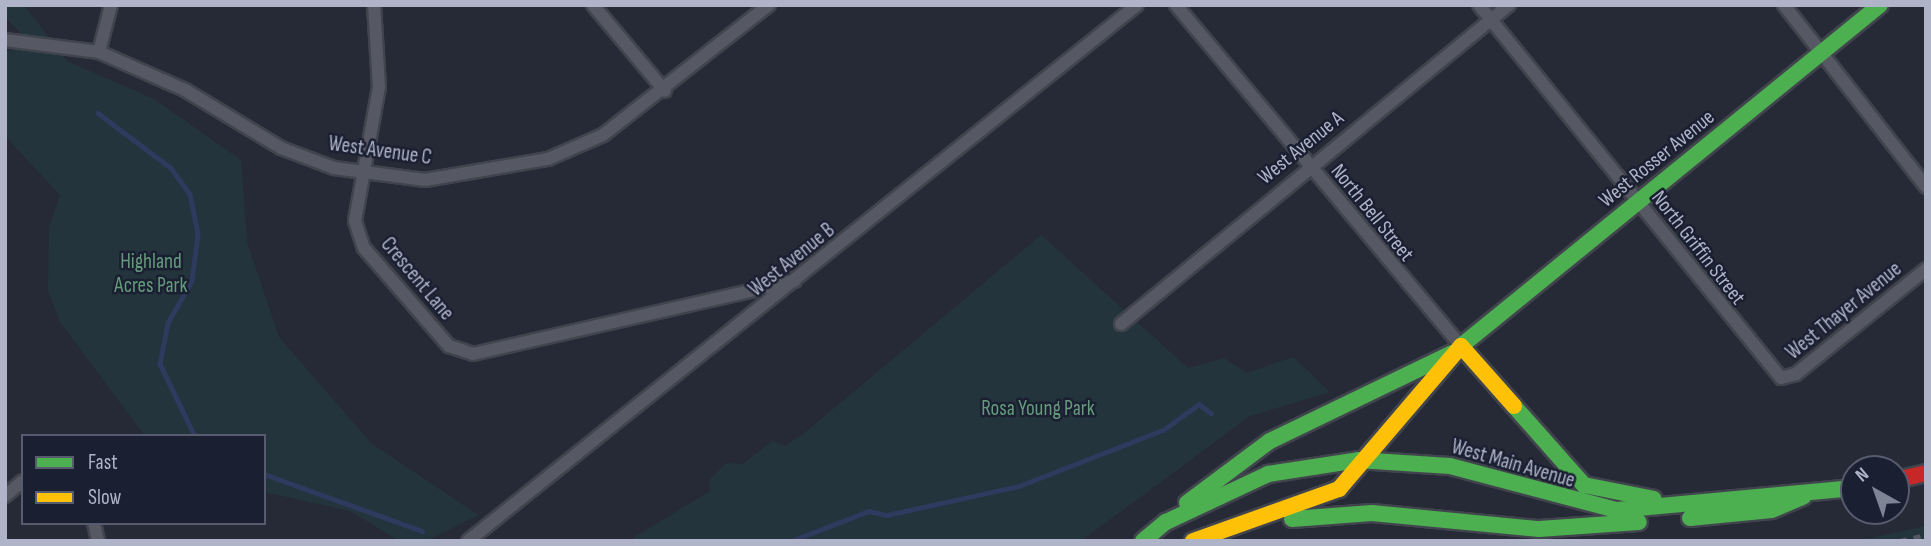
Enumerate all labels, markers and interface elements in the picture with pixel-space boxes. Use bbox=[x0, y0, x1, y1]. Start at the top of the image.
street label: West Rosser Avenue bbox=[1594, 105, 1720, 213]
street label: West Avenue A bbox=[1253, 106, 1349, 190]
street label: West Avenue C bbox=[327, 131, 433, 171]
street label: North Bell Street bbox=[1325, 159, 1419, 267]
street label: North Griffin Street bbox=[1646, 186, 1750, 310]
street label: West Avenue B bbox=[744, 218, 840, 302]
street label: Crescent Lane bbox=[375, 232, 459, 326]
park label: Highland Acres Park bbox=[114, 249, 188, 299]
street label: West Thayer Avenue bbox=[1781, 257, 1907, 365]
park label: Rosa Young Park bbox=[981, 396, 1095, 422]
legend bbox=[21, 434, 266, 525]
street label: West Main Avenue bbox=[1448, 434, 1578, 494]
text: Fast bbox=[88, 450, 118, 475]
north arrow bbox=[1840, 455, 1910, 525]
text: N bbox=[1851, 463, 1874, 487]
text: Slow bbox=[88, 485, 121, 510]

